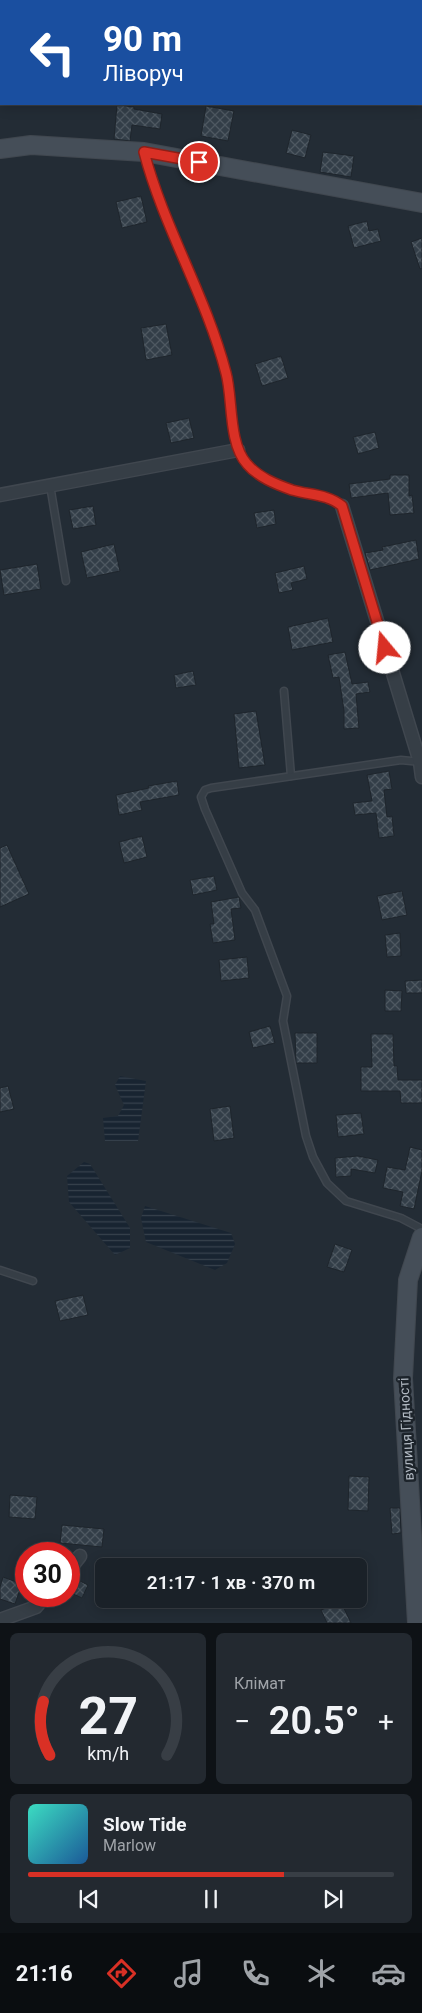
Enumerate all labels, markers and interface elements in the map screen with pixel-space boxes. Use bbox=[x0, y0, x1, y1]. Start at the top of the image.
text: 90 m bbox=[103, 19, 182, 60]
icon: left bbox=[20, 20, 85, 85]
text: Ліворуч bbox=[103, 61, 184, 86]
pin bbox=[178, 141, 220, 183]
icon: arrive bbox=[185, 148, 213, 176]
position arrow bbox=[358, 621, 410, 673]
street label: вулиця Гідності bbox=[395, 1377, 417, 1481]
speed limit sign: 30 bbox=[15, 1542, 80, 1607]
text: 21:17 · 1 хв · 370 m bbox=[147, 1571, 315, 1594]
text: Клімат bbox=[234, 1674, 286, 1693]
text: 27 bbox=[78, 1686, 138, 1747]
text: 20.5° bbox=[269, 1699, 359, 1743]
text: − bbox=[234, 1705, 250, 1738]
text: + bbox=[378, 1705, 394, 1738]
text: km/h bbox=[87, 1743, 129, 1764]
text: Slow Tide bbox=[103, 1813, 186, 1836]
text: Marlow bbox=[103, 1836, 156, 1855]
icon: previous bbox=[75, 1885, 103, 1913]
icon: pause bbox=[197, 1885, 225, 1913]
icon: next bbox=[319, 1885, 347, 1913]
icon: directions bbox=[104, 1956, 139, 1991]
icon: music bbox=[171, 1956, 206, 1991]
icon: phone bbox=[238, 1956, 273, 1991]
icon: climate bbox=[304, 1956, 339, 1991]
icon: car bbox=[371, 1956, 406, 1991]
text: 21:16 bbox=[16, 1961, 73, 1986]

